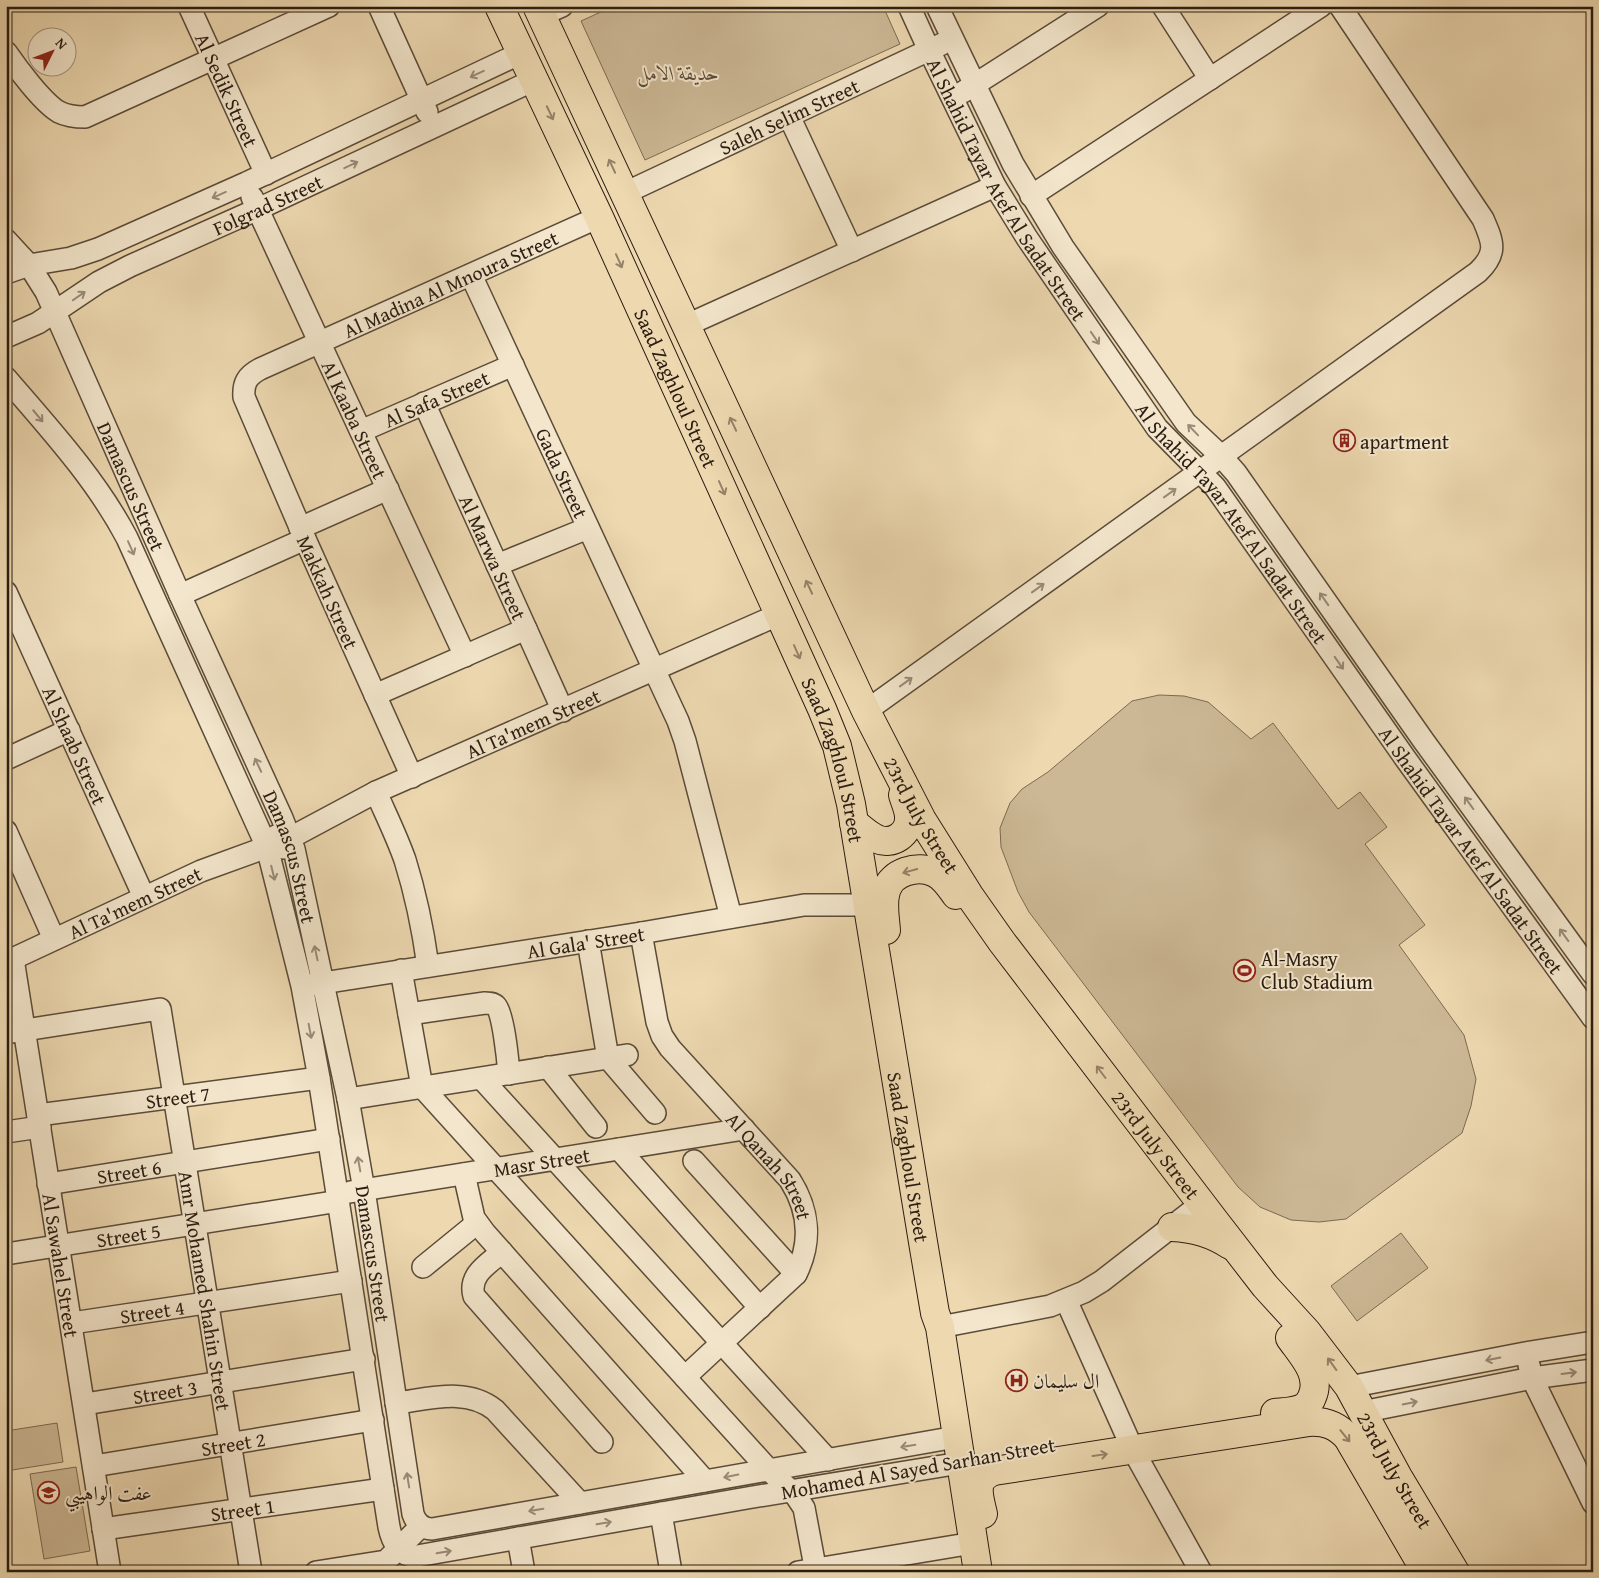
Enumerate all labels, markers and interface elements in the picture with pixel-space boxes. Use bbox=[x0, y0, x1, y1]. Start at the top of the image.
north arrow bbox=[28, 28, 78, 78]
street label: Al Sedik Street bbox=[189, 28, 266, 152]
text: N bbox=[51, 33, 73, 54]
street label: Al Shahid Tayar Atef Al Sadat Street bbox=[920, 53, 1094, 326]
park label: حديقة الامل bbox=[637, 58, 719, 88]
one-way arrow bbox=[470, 70, 485, 79]
street label: Saleh Selim Street bbox=[714, 71, 864, 161]
one-way arrow bbox=[545, 106, 555, 121]
one-way arrow bbox=[607, 159, 617, 174]
one-way arrow bbox=[343, 160, 358, 169]
street label: Folgrad Street bbox=[208, 166, 327, 242]
one-way arrow bbox=[212, 190, 227, 200]
street label: Al Madina Al Mnoura Street bbox=[338, 223, 563, 344]
one-way arrow bbox=[615, 253, 624, 268]
one-way arrow bbox=[71, 291, 85, 301]
street label: Saad Zaghloul Street bbox=[628, 303, 725, 472]
one-way arrow bbox=[1090, 331, 1100, 345]
street label: Al Kaaba Street bbox=[315, 355, 395, 483]
street label: Al Safa Street bbox=[379, 363, 493, 434]
street label: Al Shahid Tayar Atef Al Sadat Street bbox=[1129, 396, 1335, 649]
one-way arrow bbox=[32, 409, 43, 422]
street label: Damascus Street bbox=[91, 417, 173, 555]
one-way arrow bbox=[727, 417, 737, 432]
street label: Gada Street bbox=[529, 423, 596, 523]
one-way arrow bbox=[1187, 424, 1199, 436]
place label: apartment bbox=[1360, 427, 1449, 456]
building icon: apartment bbox=[1332, 429, 1356, 453]
one-way arrow bbox=[718, 480, 728, 495]
one-way arrow bbox=[1162, 488, 1176, 498]
street label: Al Marwa Street bbox=[453, 490, 534, 624]
street label: Makkah Street bbox=[290, 530, 366, 654]
one-way arrow bbox=[127, 540, 137, 555]
one-way arrow bbox=[803, 580, 813, 595]
one-way arrow bbox=[1030, 582, 1044, 593]
one-way arrow bbox=[1319, 593, 1329, 607]
one-way arrow bbox=[792, 644, 802, 659]
one-way arrow bbox=[1334, 656, 1344, 670]
street label: Saad Zaghloul Street bbox=[795, 672, 872, 845]
one-way arrow bbox=[898, 677, 912, 687]
street label: Al Shaab Street bbox=[36, 681, 115, 809]
street label: Al Ta'mem Street bbox=[461, 681, 605, 765]
street label: Al Shahid Tayar Atef Al Sadat Street bbox=[1372, 720, 1571, 980]
street label: 23rd July Street bbox=[877, 751, 966, 879]
one-way arrow bbox=[253, 758, 262, 773]
street label: Damascus Street bbox=[257, 785, 324, 926]
one-way arrow bbox=[1464, 797, 1474, 811]
street label: Al Ta'mem Street bbox=[63, 858, 206, 946]
one-way arrow bbox=[269, 864, 278, 880]
one-way arrow bbox=[902, 867, 918, 877]
street label: Al Gala' Street bbox=[525, 918, 646, 965]
one-way arrow bbox=[1559, 928, 1569, 942]
place label: Al-Masry Club Stadium bbox=[1261, 944, 1373, 996]
one-way arrow bbox=[311, 945, 321, 961]
sports icon: Al-Masry Club Stadium bbox=[1233, 958, 1257, 982]
one-way arrow bbox=[306, 1022, 316, 1038]
one-way arrow bbox=[1096, 1066, 1107, 1079]
street label: Saad Zaghloul Street bbox=[881, 1070, 937, 1244]
street label: Street 7 bbox=[144, 1078, 212, 1115]
street label: 23rd July Street bbox=[1105, 1084, 1207, 1205]
street label: Al Qanah Street bbox=[720, 1105, 820, 1222]
street label: Masr Street bbox=[491, 1139, 592, 1183]
street label: Street 6 bbox=[95, 1152, 163, 1190]
one-way arrow bbox=[353, 1156, 363, 1172]
street label: Amr Mohamed Shahin Street bbox=[172, 1168, 239, 1413]
street label: Damascus Street bbox=[349, 1183, 398, 1324]
street label: Al Sawahel Street bbox=[36, 1191, 87, 1339]
street label: Street 5 bbox=[94, 1215, 163, 1254]
street label: Street 4 bbox=[118, 1292, 186, 1330]
one-way arrow bbox=[1485, 1355, 1501, 1365]
one-way arrow bbox=[1327, 1357, 1337, 1371]
place label: ال سليمان bbox=[1033, 1366, 1099, 1395]
hospital icon: ال سليمان bbox=[1005, 1368, 1029, 1392]
one-way arrow bbox=[1561, 1368, 1577, 1378]
street label: Street 3 bbox=[131, 1372, 199, 1411]
one-way arrow bbox=[1401, 1397, 1417, 1407]
street label: 23rd July Street bbox=[1351, 1406, 1440, 1534]
street label: Street 2 bbox=[199, 1423, 267, 1463]
one-way arrow bbox=[1340, 1429, 1350, 1443]
street label: Mohamed Al Sayed Sarhan Street bbox=[779, 1430, 1057, 1506]
one-way arrow bbox=[901, 1441, 917, 1451]
one-way arrow bbox=[1091, 1450, 1107, 1460]
one-way arrow bbox=[402, 1472, 412, 1488]
one-way arrow bbox=[723, 1472, 739, 1482]
place label: عفت الواهيبي bbox=[65, 1478, 152, 1512]
school or university icon: عفت الواهيبي bbox=[37, 1480, 61, 1504]
street label: Street 1 bbox=[209, 1490, 277, 1528]
one-way arrow bbox=[529, 1506, 545, 1516]
one-way arrow bbox=[596, 1518, 612, 1527]
one-way arrow bbox=[436, 1546, 452, 1556]

